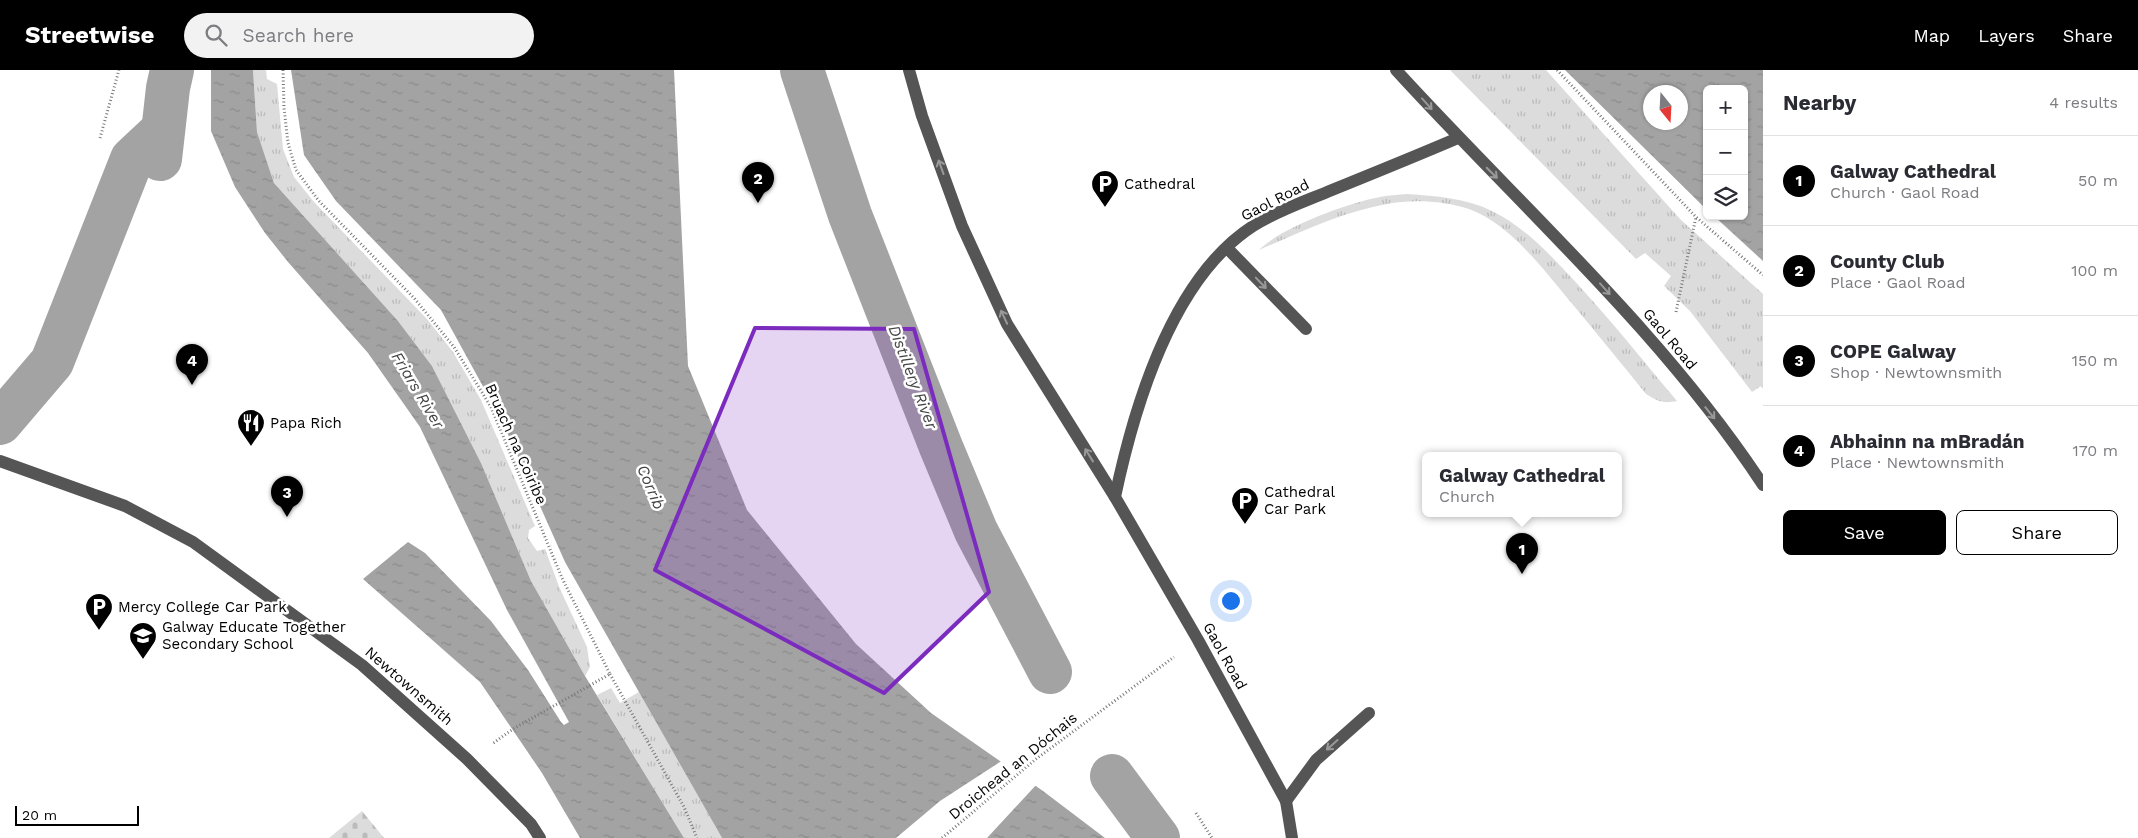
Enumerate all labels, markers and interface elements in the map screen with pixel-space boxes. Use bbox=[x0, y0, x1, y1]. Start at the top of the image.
search box bbox=[184, 13, 534, 58]
text: Streetwise bbox=[25, 21, 154, 49]
icon: search bbox=[202, 21, 230, 49]
text: Search here bbox=[242, 24, 354, 47]
text: Map bbox=[1913, 25, 1950, 46]
text: Layers bbox=[1978, 25, 2035, 46]
text: Share bbox=[2063, 25, 2113, 46]
north arrow bbox=[1643, 85, 1688, 130]
map controls bbox=[1703, 85, 1748, 220]
button: + bbox=[1703, 85, 1748, 130]
text: Nearby bbox=[1783, 90, 1856, 115]
text: 4 results bbox=[2049, 93, 2118, 112]
one-way arrow bbox=[1421, 98, 1433, 111]
button: − bbox=[1703, 130, 1748, 175]
one-way arrow bbox=[936, 160, 945, 175]
text: Galway Cathedral bbox=[1830, 160, 1996, 183]
pin: 2 bbox=[742, 162, 774, 203]
one-way arrow bbox=[1486, 166, 1498, 179]
parking icon: Cathedral bbox=[1090, 169, 1120, 208]
text: 1 bbox=[1796, 171, 1802, 190]
text: 50 m bbox=[2078, 171, 2118, 190]
place label: Cathedral bbox=[1124, 175, 1196, 193]
street label: Gaol Road bbox=[1238, 175, 1312, 225]
button: layers bbox=[1703, 175, 1748, 220]
text: Church · Gaol Road bbox=[1830, 183, 1980, 202]
text: County Club bbox=[1830, 250, 1945, 273]
text: 2 bbox=[1794, 261, 1804, 280]
text: 100 m bbox=[2071, 261, 2118, 280]
text: Place · Gaol Road bbox=[1830, 273, 1966, 292]
one-way arrow bbox=[1255, 277, 1267, 289]
one-way arrow bbox=[1599, 283, 1611, 296]
street label: Gaol Road bbox=[1639, 305, 1701, 373]
one-way arrow bbox=[999, 310, 1009, 325]
water label: Distillery River bbox=[884, 322, 942, 432]
text: COPE Galway bbox=[1830, 340, 1956, 363]
pin: 4 bbox=[176, 344, 208, 385]
water label: Friars River bbox=[388, 348, 449, 432]
text: 3 bbox=[1794, 351, 1804, 370]
text: 150 m bbox=[2072, 351, 2118, 370]
text: Shop · Newtownsmith bbox=[1830, 363, 2002, 382]
street label: Bruach na Coiribe bbox=[481, 381, 551, 507]
one-way arrow bbox=[1705, 407, 1716, 420]
restaurant icon: Papa Rich bbox=[236, 408, 266, 447]
place label: Papa Rich bbox=[270, 414, 342, 432]
text: Abhainn na mBradán bbox=[1830, 430, 2025, 453]
text: 4 bbox=[1794, 441, 1804, 460]
text: 170 m bbox=[2072, 441, 2118, 460]
one-way arrow bbox=[1084, 449, 1094, 463]
popup bbox=[1422, 452, 1622, 517]
text: Place · Newtownsmith bbox=[1830, 453, 2004, 472]
water label: Corrib bbox=[633, 462, 669, 512]
text: Galway Cathedral bbox=[1439, 464, 1605, 487]
pin: 3 bbox=[271, 476, 303, 517]
place label: Cathedral Car Park bbox=[1264, 483, 1336, 518]
parking icon: Cathedral Car Park bbox=[1230, 486, 1260, 525]
text: Church bbox=[1439, 487, 1495, 506]
button: Save bbox=[1783, 510, 1946, 555]
button: Share bbox=[1956, 510, 2118, 555]
pin: 1 bbox=[1506, 533, 1538, 574]
your location bbox=[1218, 588, 1244, 614]
parking icon: Mercy College Car Park bbox=[84, 592, 114, 631]
place label: Mercy College Car Park bbox=[118, 598, 287, 616]
place label: Galway Educate Together Secondary School bbox=[162, 618, 346, 653]
street label: Gaol Road bbox=[1199, 619, 1251, 693]
school or university icon: Galway Educate Together Secondary School bbox=[128, 621, 158, 660]
street label: Newtownsmith bbox=[361, 643, 457, 729]
street label: Droichead an Dóchais bbox=[945, 709, 1081, 823]
one-way arrow bbox=[1326, 739, 1339, 751]
scale bar bbox=[15, 803, 139, 826]
text: 20 m bbox=[22, 807, 57, 823]

